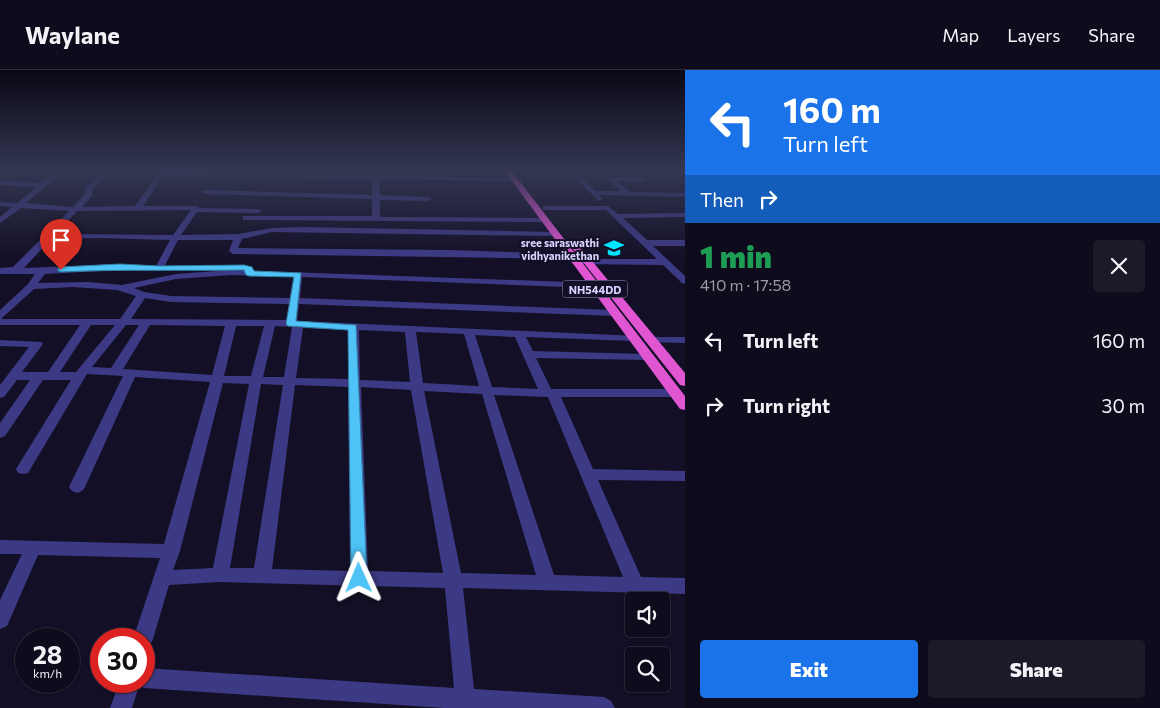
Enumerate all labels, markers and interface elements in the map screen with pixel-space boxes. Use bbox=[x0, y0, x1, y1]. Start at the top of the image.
text: Waylane bbox=[25, 20, 120, 49]
text: Map bbox=[942, 24, 979, 46]
text: Layers bbox=[1007, 24, 1060, 46]
text: Share bbox=[1088, 24, 1135, 46]
text: 160 m bbox=[783, 87, 881, 130]
icon: left bbox=[700, 90, 765, 155]
text: Turn left bbox=[783, 130, 868, 157]
icon: right bbox=[754, 185, 782, 213]
text: Then bbox=[700, 188, 744, 211]
pin bbox=[40, 219, 82, 270]
icon: arrive bbox=[47, 226, 75, 254]
place label: sree saraswathi vidhyanikethan bbox=[521, 236, 599, 262]
school or university icon: sree saraswathi vidhyanikethan bbox=[603, 237, 625, 259]
text: 1 min bbox=[700, 237, 772, 274]
button: close bbox=[1093, 240, 1145, 292]
text: 410 m · 17:58 bbox=[700, 275, 791, 294]
road number: NH544DD bbox=[562, 280, 628, 298]
icon: left bbox=[700, 327, 728, 355]
text: Turn left bbox=[743, 329, 818, 352]
text: 160 m bbox=[1093, 329, 1145, 352]
icon: right bbox=[700, 392, 728, 420]
text: Turn right bbox=[743, 394, 830, 417]
text: 30 m bbox=[1102, 394, 1145, 417]
position arrow bbox=[332, 551, 384, 603]
map controls bbox=[625, 592, 670, 692]
button: sound bbox=[625, 592, 670, 637]
speed limit sign: 30 bbox=[90, 628, 155, 693]
text: 28 bbox=[33, 639, 62, 669]
button: Exit bbox=[700, 640, 918, 698]
button: Share bbox=[928, 640, 1145, 698]
button: search bbox=[625, 647, 670, 692]
text: km/h bbox=[33, 666, 62, 680]

